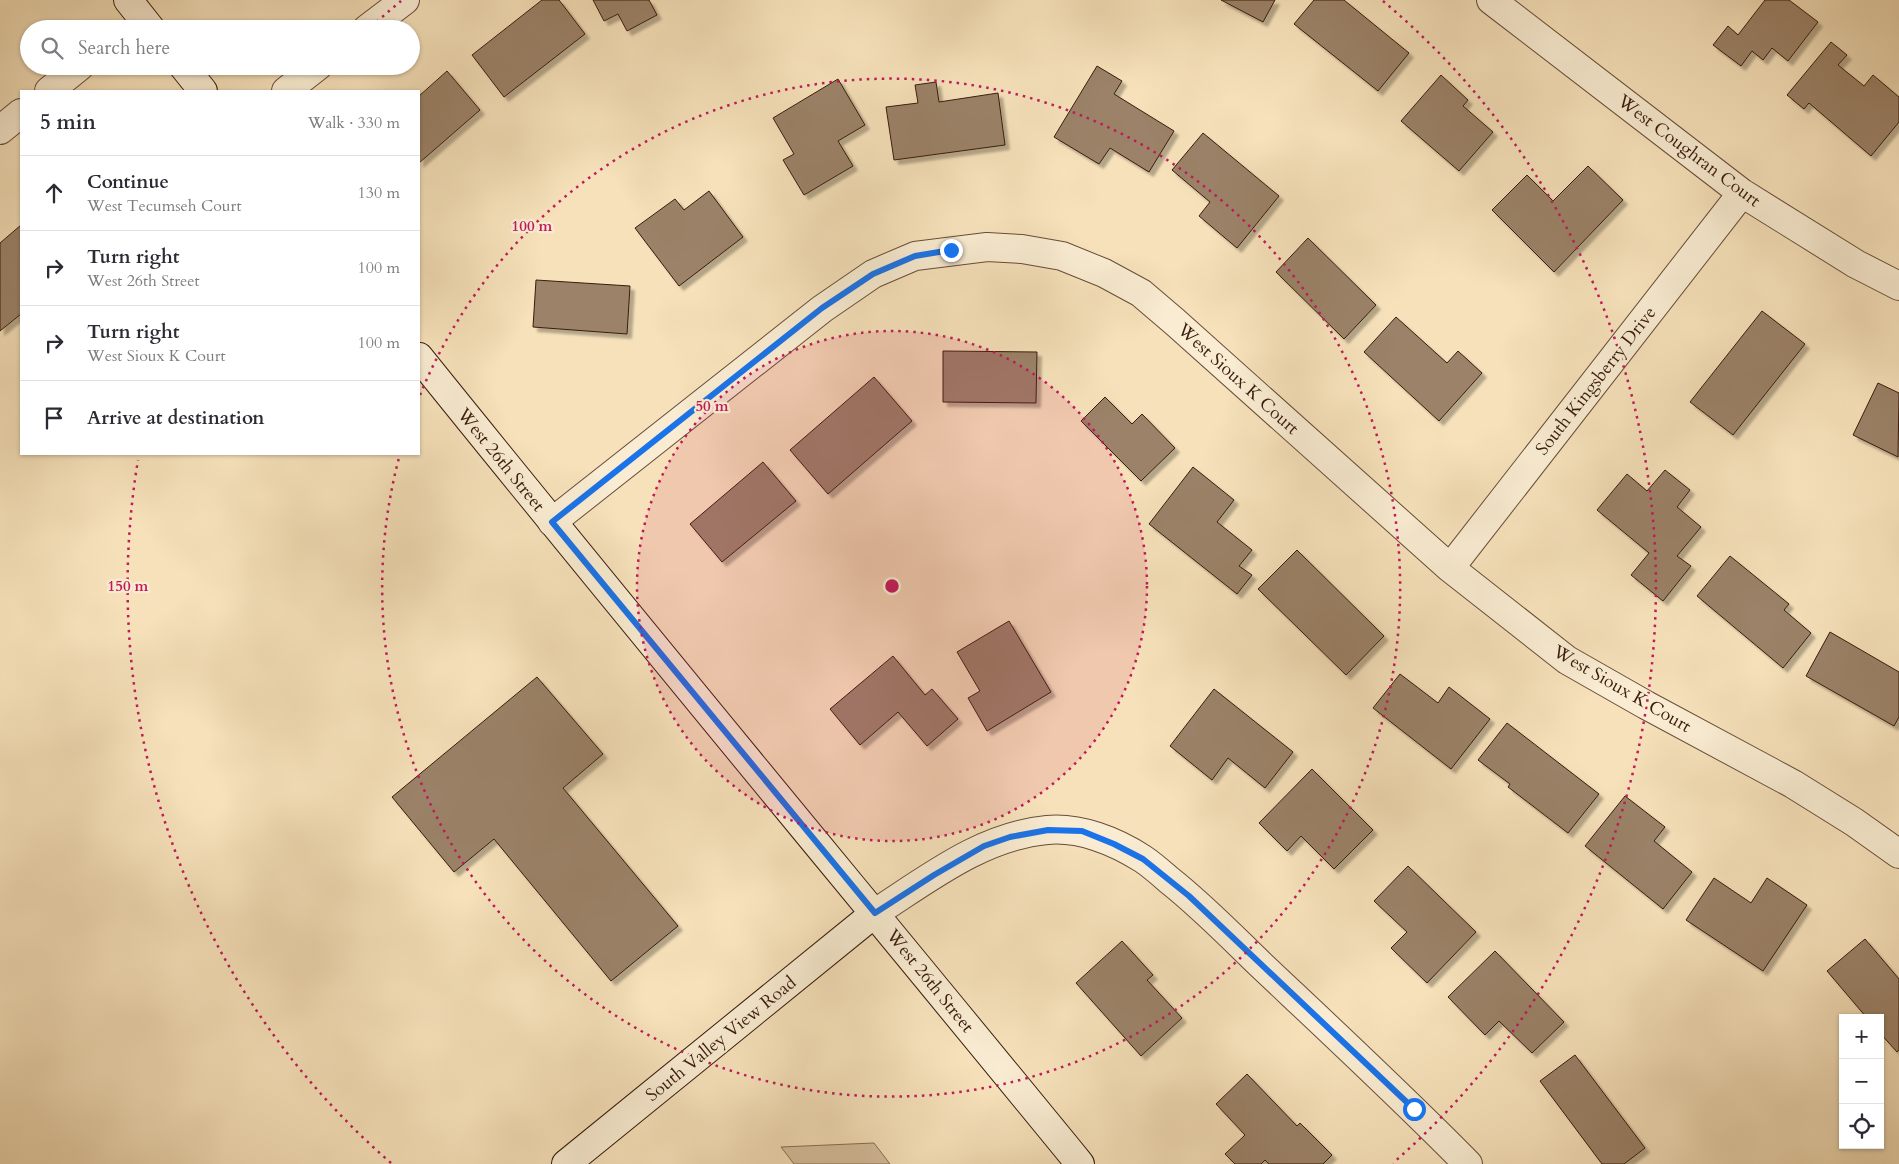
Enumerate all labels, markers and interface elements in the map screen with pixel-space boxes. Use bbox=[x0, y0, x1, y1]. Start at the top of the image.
search box bbox=[20, 20, 420, 75]
icon: search bbox=[38, 34, 66, 62]
text: Search here bbox=[78, 35, 170, 61]
street label: West Coughran Court bbox=[1612, 88, 1766, 213]
text: 5 min bbox=[40, 108, 96, 137]
text: Walk · 330 m bbox=[308, 112, 400, 134]
text: Continue bbox=[87, 169, 169, 195]
icon: ahead bbox=[40, 179, 68, 207]
text: 130 m bbox=[358, 182, 400, 204]
text: West Tecumseh Court bbox=[87, 195, 242, 217]
text: 100 m bbox=[512, 216, 553, 236]
route end bbox=[940, 239, 963, 262]
text: Turn right bbox=[87, 244, 179, 270]
icon: right bbox=[40, 254, 68, 282]
text: 100 m bbox=[358, 257, 400, 279]
text: West 26th Street bbox=[87, 270, 200, 292]
street label: South Kingsberry Drive bbox=[1530, 301, 1662, 461]
street label: West Sioux K Court bbox=[1171, 317, 1305, 441]
text: Turn right bbox=[87, 319, 179, 345]
icon: right bbox=[40, 329, 68, 357]
text: 100 m bbox=[358, 332, 400, 354]
text: West Sioux K Court bbox=[87, 345, 226, 367]
text: 50 m bbox=[695, 396, 729, 416]
street label: West 26th Street bbox=[451, 402, 551, 517]
icon: arrive bbox=[40, 404, 68, 432]
text: Arrive at destination bbox=[87, 405, 264, 431]
text: 150 m bbox=[108, 576, 149, 596]
centre of rings bbox=[883, 577, 901, 595]
street label: West Sioux K Court bbox=[1547, 639, 1696, 739]
street label: West 26th Street bbox=[880, 923, 980, 1038]
street label: South Valley View Road bbox=[640, 970, 802, 1108]
map controls bbox=[1839, 1014, 1884, 1149]
button: + bbox=[1839, 1014, 1884, 1059]
button: − bbox=[1839, 1059, 1884, 1104]
route start bbox=[1403, 1098, 1426, 1121]
button: locate bbox=[1839, 1104, 1884, 1149]

